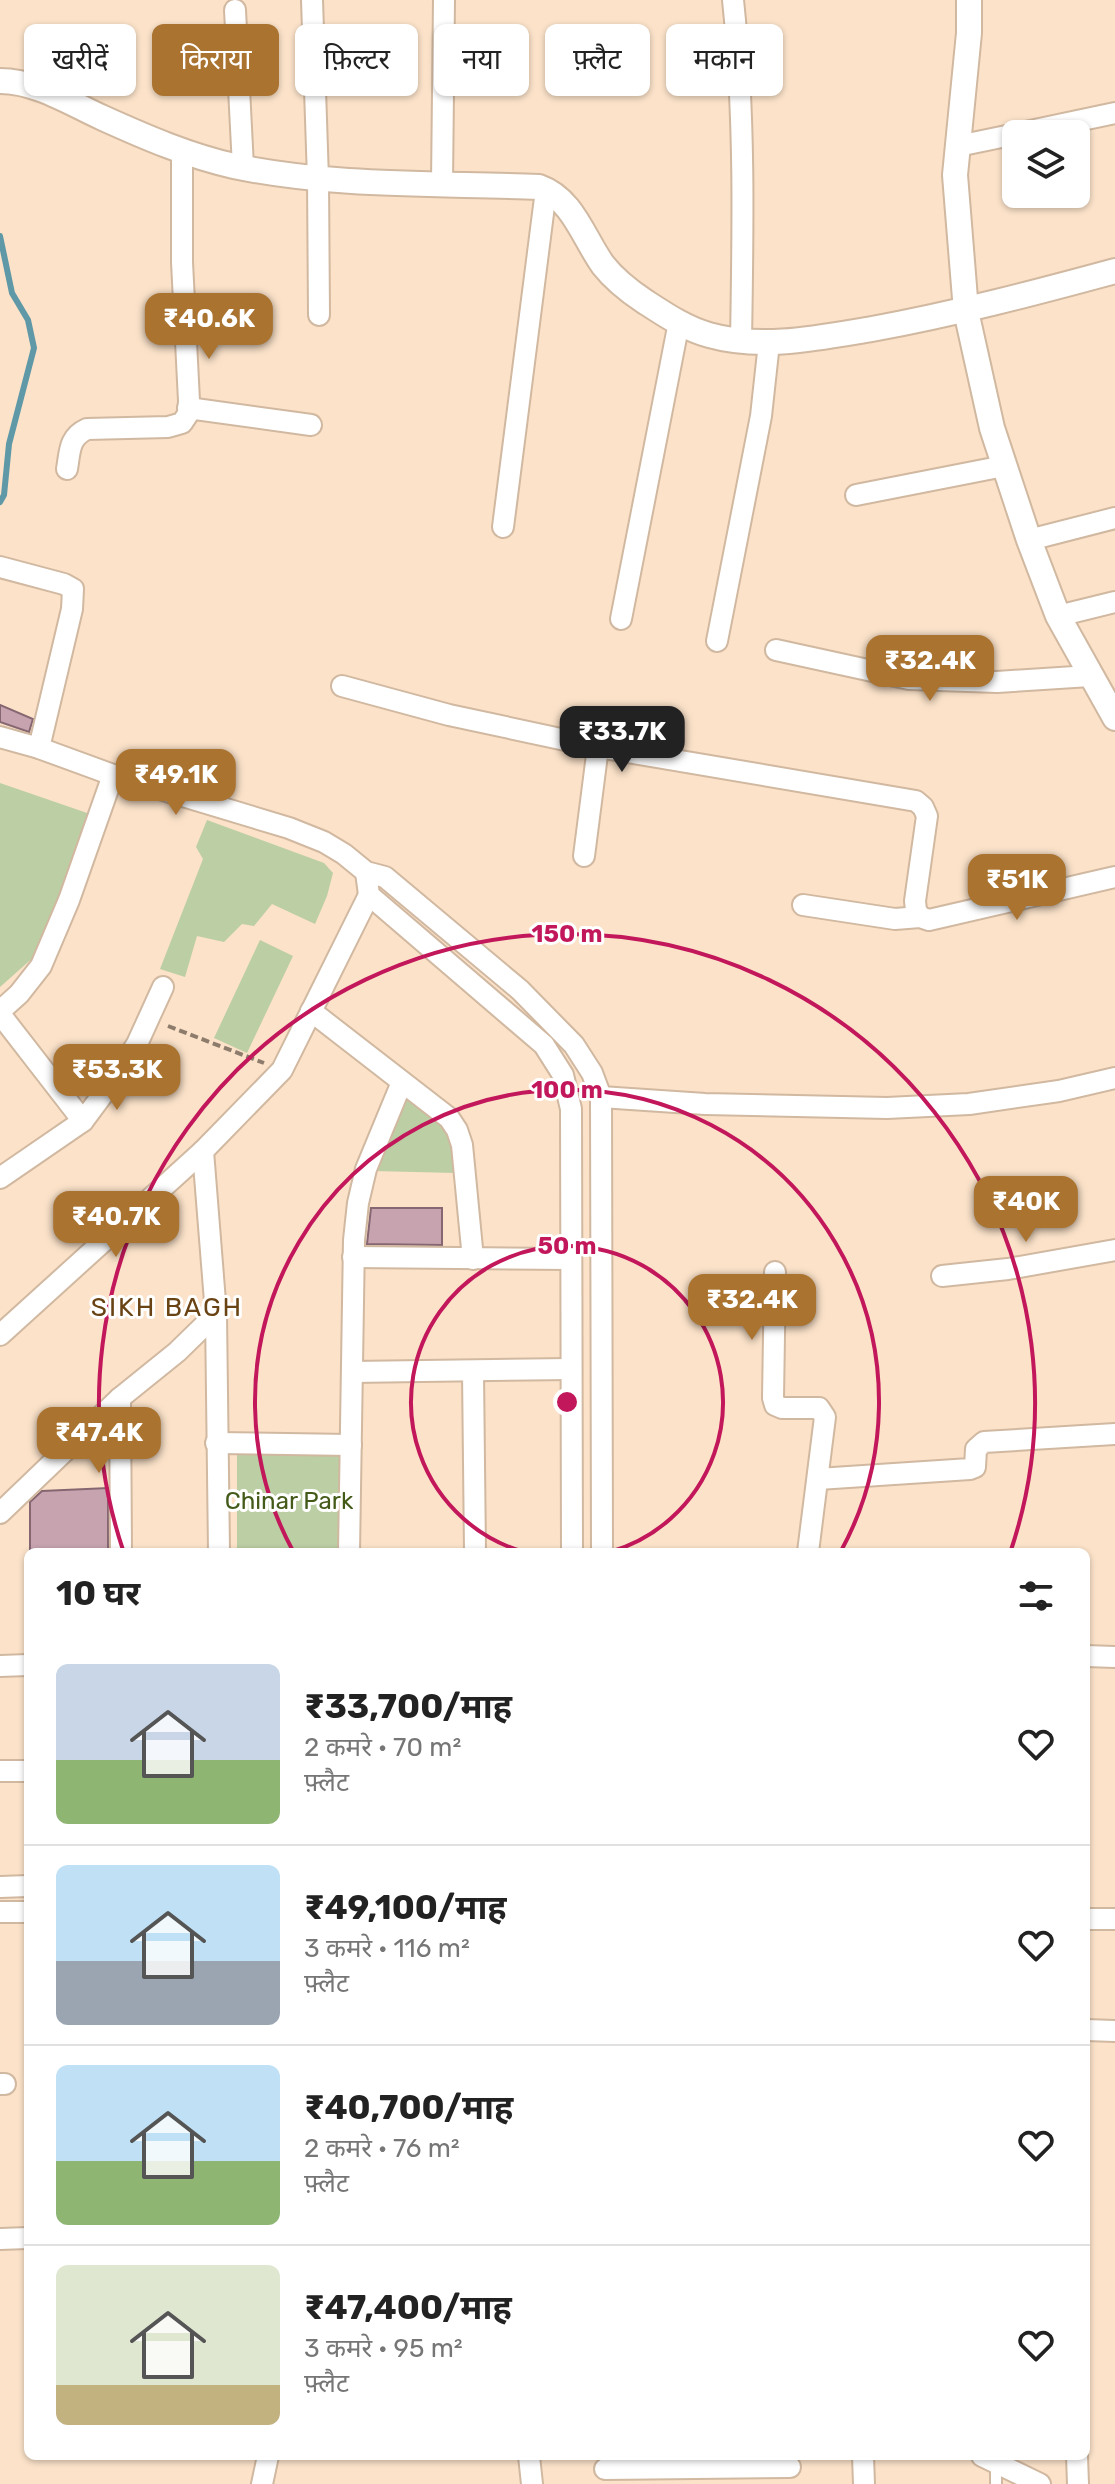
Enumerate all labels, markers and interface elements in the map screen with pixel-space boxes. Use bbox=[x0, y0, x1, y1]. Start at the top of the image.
chip: खरीदें bbox=[24, 24, 136, 96]
chip: किराया bbox=[152, 24, 279, 96]
chip: फ़िल्टर bbox=[295, 24, 418, 96]
chip: नया bbox=[434, 24, 529, 96]
chip: फ़्लैट bbox=[545, 24, 650, 96]
chip: मकान bbox=[666, 24, 783, 96]
map controls bbox=[1002, 120, 1090, 208]
button: layers bbox=[1002, 120, 1090, 208]
pin: ₹40.6K bbox=[144, 293, 274, 361]
text: ₹40.6K bbox=[163, 303, 255, 334]
pin: ₹32.4K bbox=[865, 635, 995, 703]
text: ₹32.4K bbox=[884, 645, 976, 676]
pin: ₹33.7K bbox=[557, 706, 687, 774]
text: ₹33.7K bbox=[578, 716, 666, 747]
pin: ₹49.1K bbox=[111, 749, 241, 817]
text: ₹49.1K bbox=[134, 759, 218, 790]
pin: ₹51K bbox=[970, 854, 1064, 922]
text: ₹51K bbox=[986, 864, 1048, 895]
text: 150 m bbox=[532, 920, 602, 948]
pin: ₹53.3K bbox=[52, 1044, 182, 1112]
text: ₹53.3K bbox=[71, 1054, 163, 1085]
text: 100 m bbox=[531, 1076, 603, 1104]
pin: ₹40K bbox=[979, 1176, 1073, 1244]
text: ₹40K bbox=[992, 1186, 1060, 1217]
pin: ₹40.7K bbox=[51, 1191, 181, 1259]
text: ₹40.7K bbox=[71, 1201, 161, 1232]
text: 50 m bbox=[538, 1232, 596, 1260]
pin: ₹32.4K bbox=[687, 1274, 817, 1342]
text: ₹32.4K bbox=[706, 1284, 798, 1315]
district label: SIKH BAGH bbox=[91, 1292, 243, 1323]
centre of rings bbox=[553, 1388, 581, 1416]
pin: ₹47.4K bbox=[34, 1407, 164, 1475]
text: ₹47.4K bbox=[55, 1417, 143, 1448]
park label: Chinar Park bbox=[225, 1487, 354, 1515]
text: 10 घर bbox=[56, 1573, 140, 1614]
icon: filters bbox=[1014, 1574, 1058, 1618]
text: ₹33,700/माह bbox=[304, 1686, 512, 1727]
icon: home bbox=[120, 1696, 216, 1792]
icon: heart bbox=[1014, 1722, 1058, 1766]
text: 2 कमरे · 70 m² bbox=[304, 1732, 461, 1763]
text: फ़्लैट bbox=[304, 1767, 349, 1798]
text: ₹49,100/माह bbox=[304, 1887, 507, 1928]
icon: home bbox=[120, 1897, 216, 1993]
icon: heart bbox=[1014, 1923, 1058, 1967]
text: 3 कमरे · 116 m² bbox=[304, 1933, 470, 1964]
text: फ़्लैट bbox=[304, 1968, 349, 1999]
text: ₹40,700/माह bbox=[304, 2087, 513, 2128]
icon: home bbox=[120, 2097, 216, 2193]
icon: heart bbox=[1014, 2123, 1058, 2167]
text: 2 कमरे · 76 m² bbox=[304, 2133, 460, 2164]
text: फ़्लैट bbox=[304, 2168, 349, 2199]
text: ₹47,400/माह bbox=[304, 2287, 512, 2328]
icon: home bbox=[120, 2297, 216, 2393]
icon: heart bbox=[1014, 2323, 1058, 2367]
text: 3 कमरे · 95 m² bbox=[304, 2333, 463, 2364]
text: फ़्लैट bbox=[304, 2368, 349, 2399]

